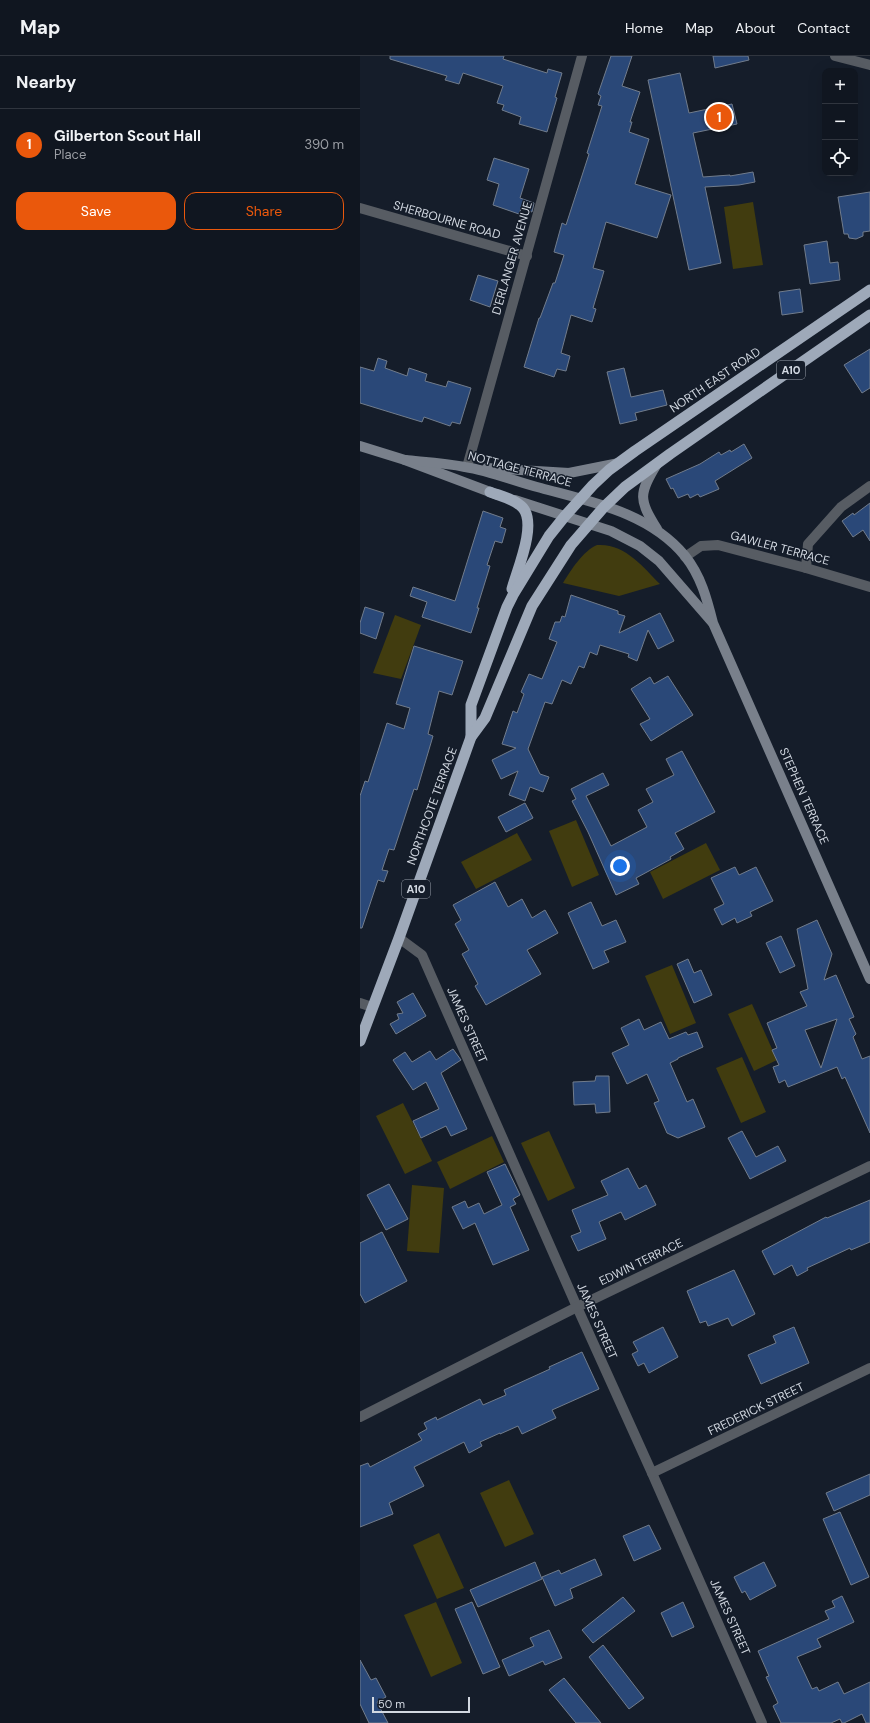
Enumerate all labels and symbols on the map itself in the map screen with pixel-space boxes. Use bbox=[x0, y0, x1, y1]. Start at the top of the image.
pin: 1 bbox=[706, 102, 732, 132]
street label: SHERBOURNE ROAD bbox=[392, 197, 502, 243]
street label: D'ERLANGER AVENUE bbox=[488, 199, 536, 317]
street label: NORTH EAST ROAD bbox=[666, 344, 764, 416]
road number: A10 bbox=[777, 361, 805, 379]
street label: NOTTAGE TERRACE bbox=[466, 447, 574, 491]
street label: GAWLER TERRACE bbox=[729, 527, 831, 569]
street label: NORTHCOTE TERRACE bbox=[403, 745, 461, 867]
street label: STEPHEN TERRACE bbox=[775, 745, 833, 847]
your location bbox=[610, 856, 630, 876]
road number: A10 bbox=[402, 880, 430, 898]
street label: JAMES STREET bbox=[443, 984, 491, 1066]
street label: EDWIN TERRACE bbox=[596, 1235, 686, 1289]
street label: JAMES STREET bbox=[573, 1280, 621, 1362]
street label: FREDERICK STREET bbox=[705, 1379, 807, 1439]
street label: JAMES STREET bbox=[706, 1576, 754, 1658]
scale bar bbox=[372, 1695, 470, 1714]

